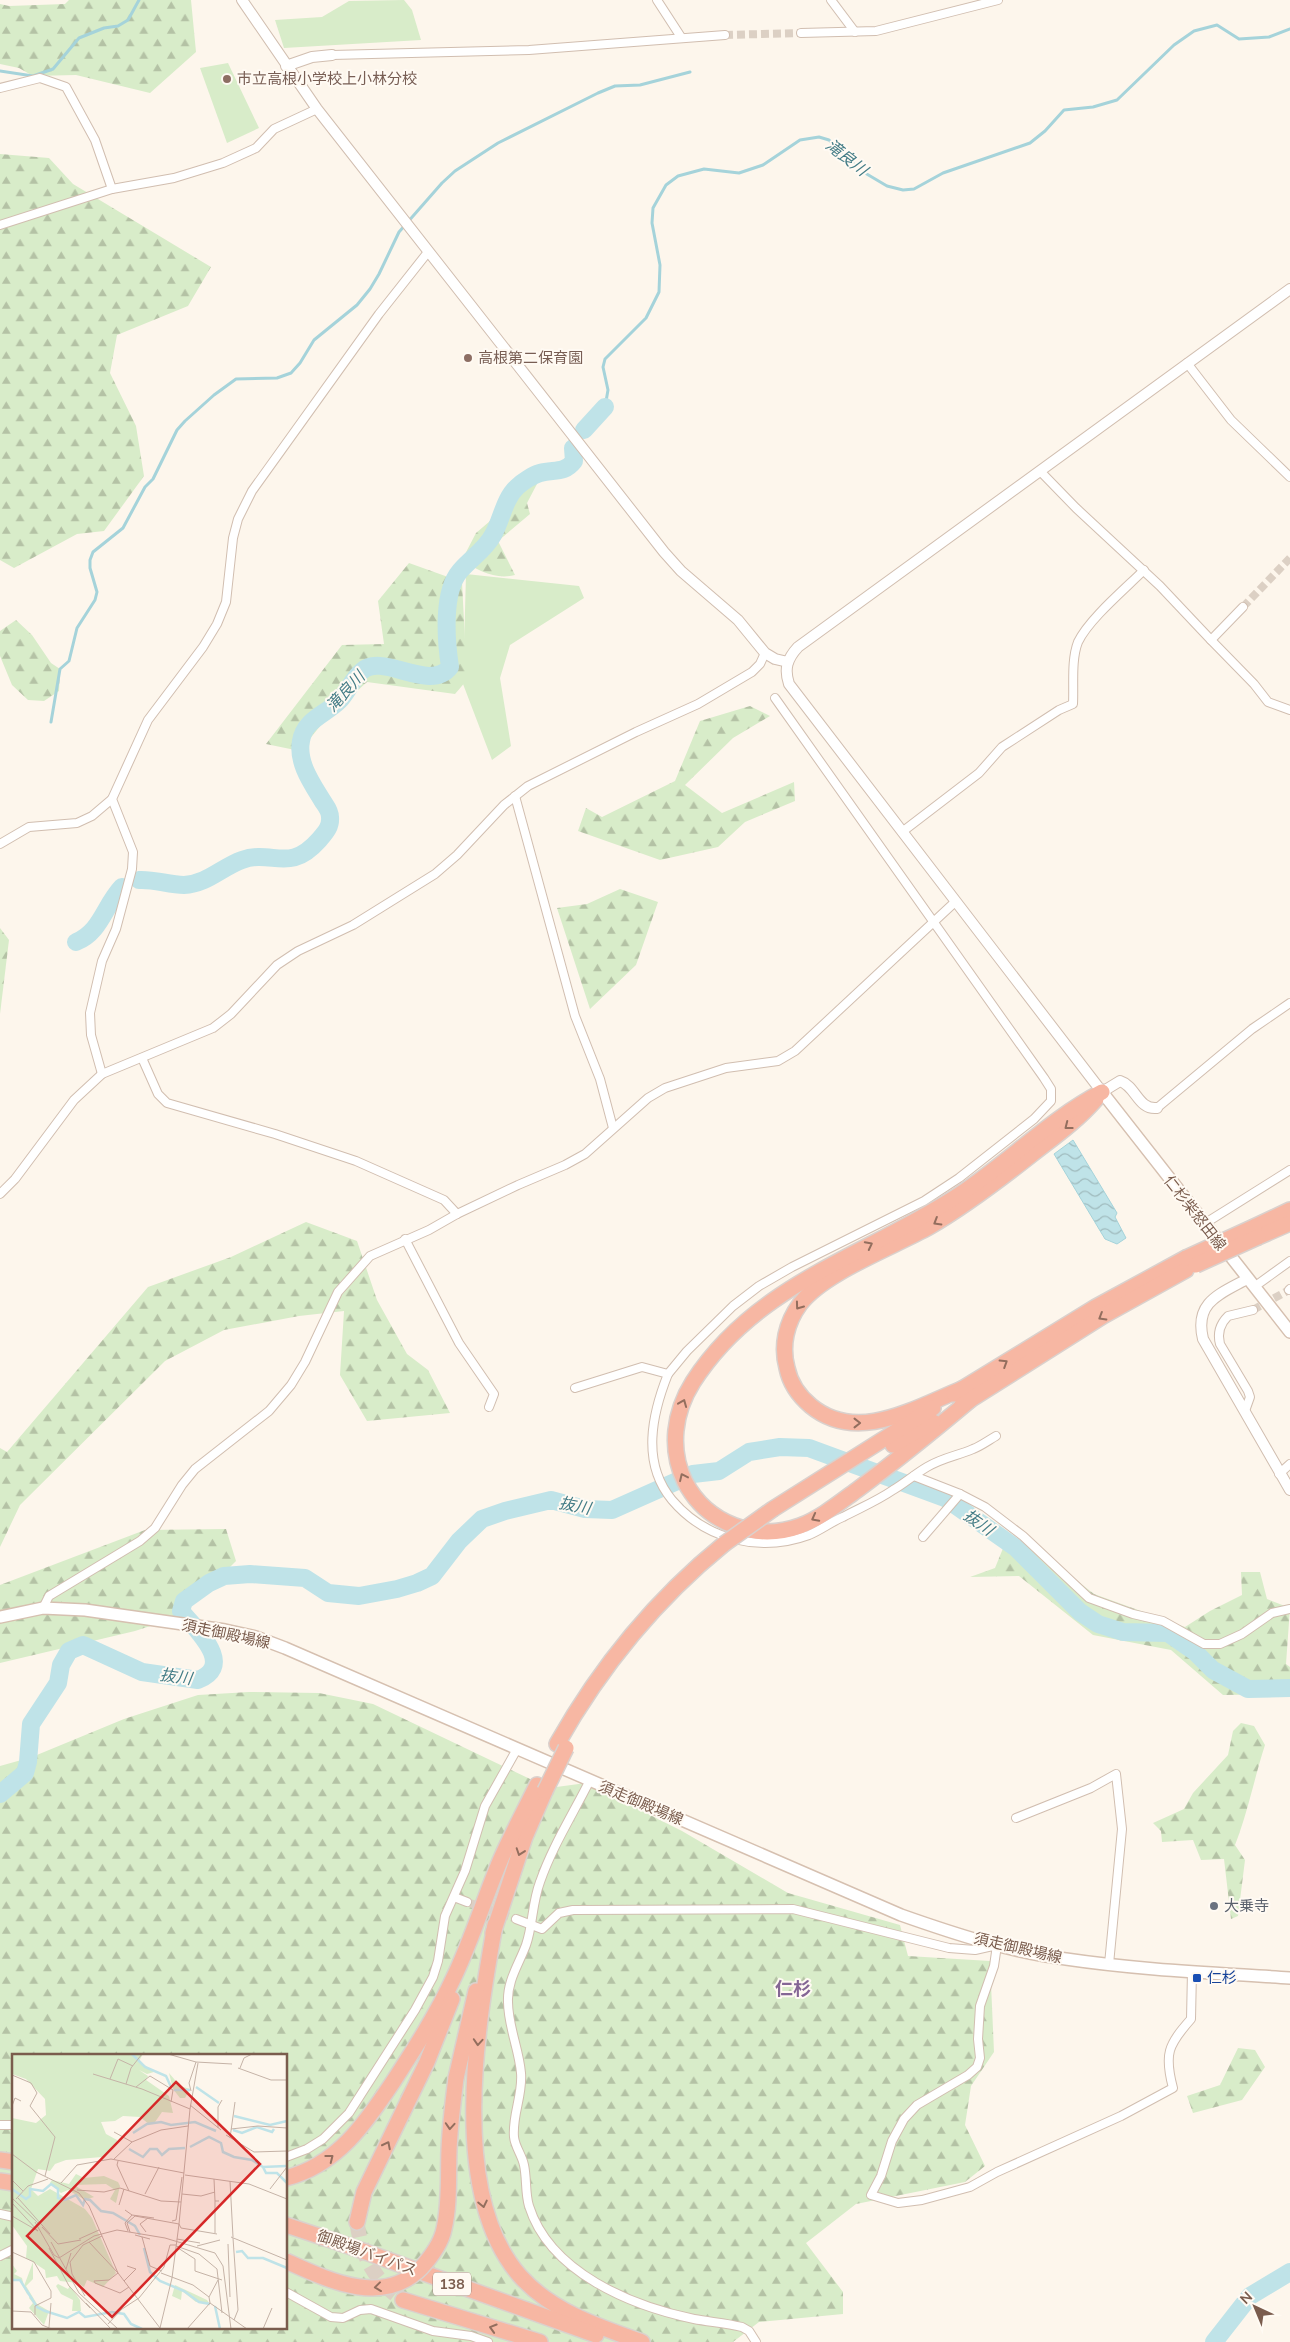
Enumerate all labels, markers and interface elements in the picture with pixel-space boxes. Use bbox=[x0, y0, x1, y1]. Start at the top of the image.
place label: 市立高根小学校上小林分校 bbox=[237, 69, 417, 89]
marker: 市立高根小学校上小林分校 bbox=[221, 73, 233, 85]
water label: 滝良川 bbox=[821, 134, 874, 182]
place label: 高根第二保育園 bbox=[478, 348, 583, 368]
marker: 高根第二保育園 bbox=[462, 352, 474, 364]
water label: 滝良川 bbox=[321, 665, 372, 717]
one-way arrow bbox=[1065, 1121, 1074, 1129]
street label: 仁杉柴怒田線 bbox=[1159, 1171, 1231, 1255]
one-way arrow bbox=[933, 1215, 942, 1225]
one-way arrow bbox=[864, 1241, 873, 1251]
one-way arrow bbox=[796, 1300, 805, 1310]
one-way arrow bbox=[1098, 1310, 1107, 1320]
one-way arrow bbox=[998, 1360, 1007, 1370]
one-way arrow bbox=[676, 1399, 687, 1408]
one-way arrow bbox=[854, 1418, 861, 1428]
one-way arrow bbox=[679, 1473, 689, 1482]
water label: 抜川 bbox=[557, 1492, 595, 1520]
water label: 抜川 bbox=[959, 1505, 999, 1542]
one-way arrow bbox=[811, 1512, 820, 1522]
street label: 須走御殿場線 bbox=[180, 1615, 272, 1653]
water label: 抜川 bbox=[158, 1664, 195, 1690]
street label: 須走御殿場線 bbox=[596, 1776, 686, 1830]
one-way arrow bbox=[516, 1847, 526, 1856]
place label: 大乗寺 bbox=[1224, 1896, 1269, 1916]
marker: 大乗寺 bbox=[1208, 1900, 1220, 1912]
street label: 須走御殿場線 bbox=[972, 1928, 1064, 1968]
place label: 仁杉 bbox=[1207, 1968, 1237, 1988]
marker: 仁杉 bbox=[1191, 1972, 1203, 1984]
district label: 仁杉 bbox=[775, 1977, 811, 2001]
one-way arrow bbox=[473, 2038, 484, 2046]
inset map bbox=[12, 2054, 288, 2330]
one-way arrow bbox=[445, 2122, 456, 2130]
one-way arrow bbox=[381, 2141, 391, 2150]
one-way arrow bbox=[324, 2155, 334, 2164]
one-way arrow bbox=[477, 2199, 488, 2208]
street label: 御殿場バイパス bbox=[314, 2226, 420, 2280]
road number: 138 bbox=[433, 2272, 471, 2296]
one-way arrow bbox=[373, 2281, 381, 2292]
north arrow bbox=[1230, 2282, 1280, 2332]
text: N bbox=[1236, 2288, 1257, 2308]
one-way arrow bbox=[490, 2324, 498, 2334]

